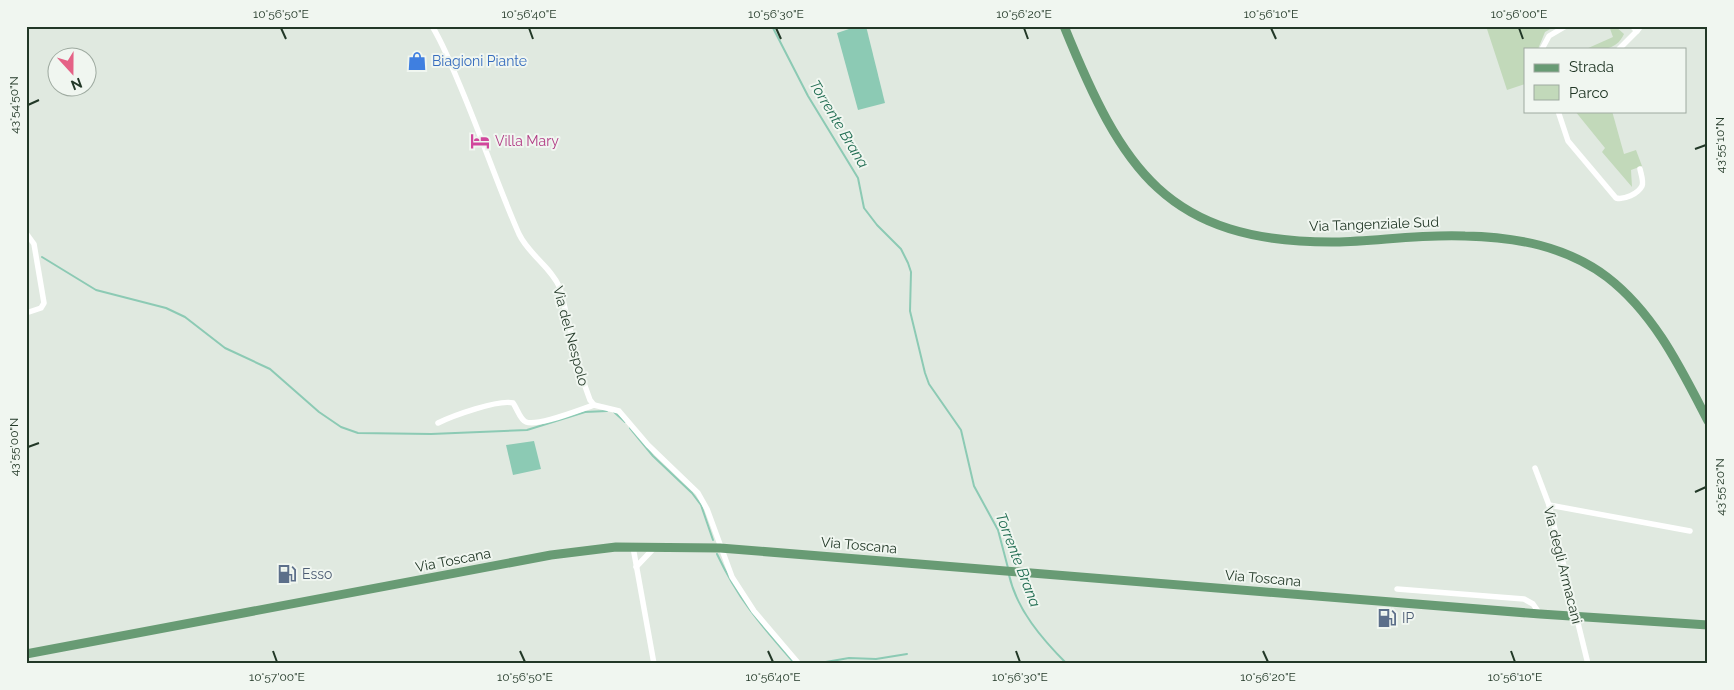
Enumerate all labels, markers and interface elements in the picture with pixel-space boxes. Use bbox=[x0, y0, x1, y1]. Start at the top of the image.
text: 10°56'50"E bbox=[253, 7, 309, 21]
text: 10°56'40"E bbox=[501, 7, 557, 21]
text: 10°56'30"E bbox=[748, 7, 804, 21]
text: 10°56'20"E bbox=[996, 7, 1052, 21]
text: 10°56'10"E bbox=[1244, 7, 1298, 21]
text: 10°56'00"E bbox=[1491, 7, 1547, 21]
north arrow bbox=[48, 48, 98, 98]
legend bbox=[1524, 48, 1686, 112]
shop icon: Biagioni Piante bbox=[406, 50, 428, 72]
place label: Biagioni Piante bbox=[432, 53, 527, 69]
text: Strada bbox=[1569, 58, 1614, 76]
text: N bbox=[69, 75, 85, 94]
text: 43°54'50"N bbox=[7, 76, 21, 134]
water label: Torrente Brana bbox=[806, 77, 872, 171]
text: Parco bbox=[1569, 84, 1609, 102]
text: 43°55'10"N bbox=[1713, 117, 1727, 173]
hotel icon: Villa Mary bbox=[469, 130, 491, 152]
place label: Villa Mary bbox=[495, 133, 559, 149]
street label: Via Tangenziale Sud bbox=[1309, 214, 1439, 234]
street label: Via del Nespolo bbox=[550, 284, 592, 388]
text: 43°55'00"N bbox=[7, 418, 21, 476]
text: 43°55'20"N bbox=[1713, 458, 1727, 516]
street label: Via degli Armacani bbox=[1541, 504, 1585, 626]
water label: Torrente Brana bbox=[992, 510, 1044, 610]
street label: Via Toscana bbox=[820, 534, 898, 556]
street label: Via Toscana bbox=[414, 545, 492, 575]
fuel station icon: Esso bbox=[276, 563, 298, 585]
place label: Esso bbox=[302, 566, 332, 582]
street label: Via Toscana bbox=[1224, 567, 1302, 589]
fuel station icon: IP bbox=[1376, 607, 1398, 629]
place label: IP bbox=[1402, 610, 1414, 626]
text: 10°57'00"E bbox=[249, 670, 305, 684]
text: 10°56'50"E bbox=[497, 670, 553, 684]
text: 10°56'40"E bbox=[745, 670, 801, 684]
text: 10°56'30"E bbox=[992, 670, 1048, 684]
text: 10°56'20"E bbox=[1240, 670, 1296, 684]
text: 10°56'10"E bbox=[1488, 670, 1542, 684]

